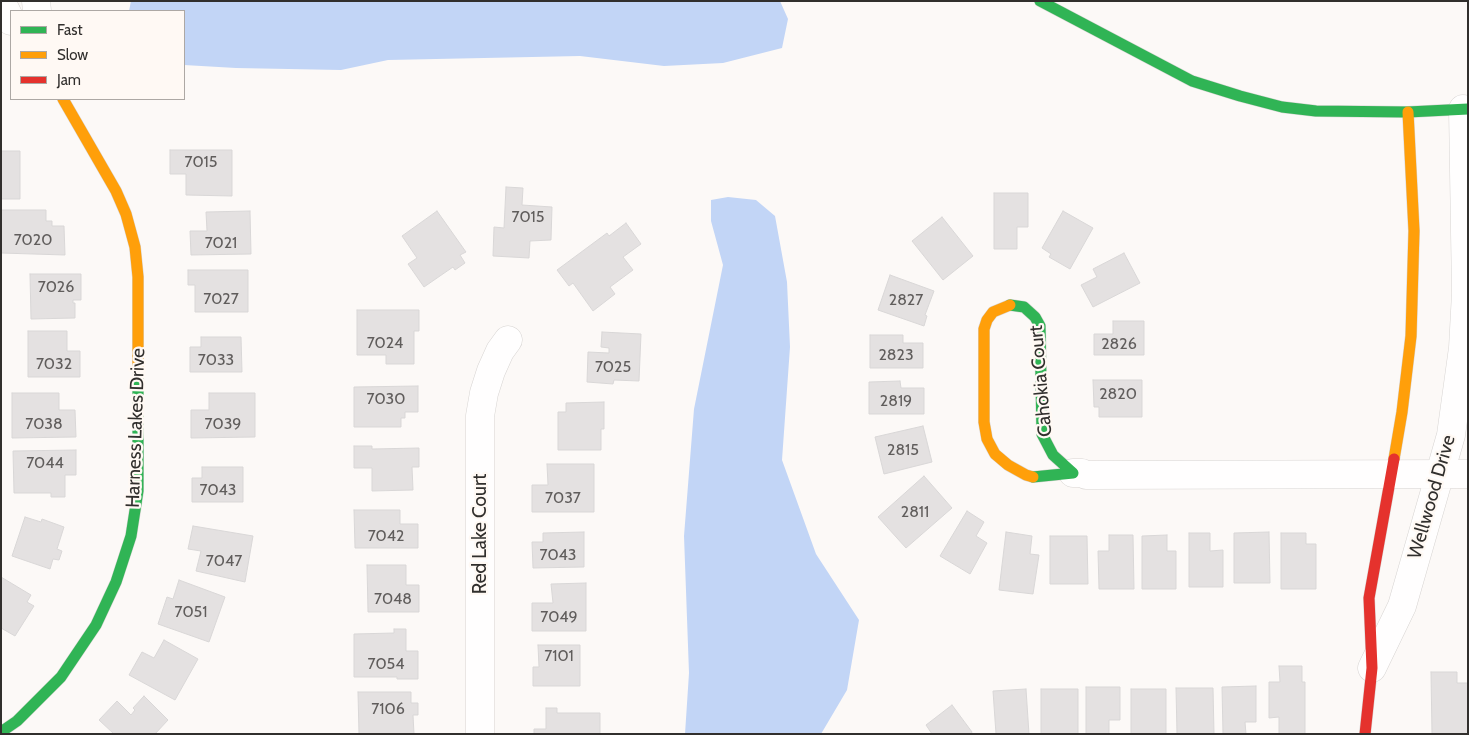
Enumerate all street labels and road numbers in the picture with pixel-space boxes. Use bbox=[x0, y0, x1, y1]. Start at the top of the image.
street label: Cahokia Court bbox=[1025, 324, 1057, 438]
street label: Harness Lakes Drive bbox=[122, 348, 150, 508]
street label: Wellwood Drive bbox=[1403, 432, 1461, 562]
street label: Red Lake Court bbox=[469, 474, 491, 594]

